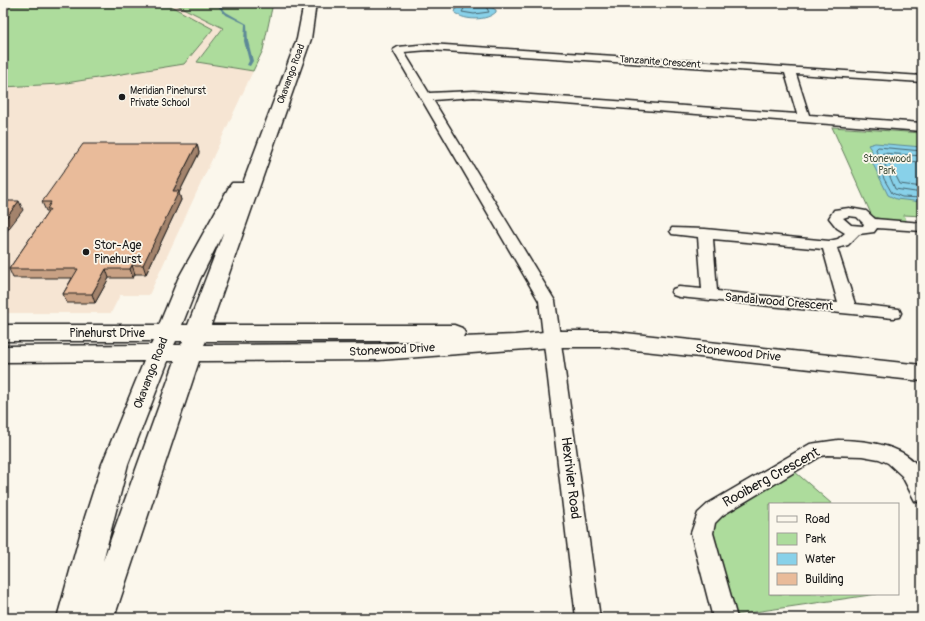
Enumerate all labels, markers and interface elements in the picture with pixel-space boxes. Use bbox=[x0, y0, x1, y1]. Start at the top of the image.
street label: Okavango Road bbox=[275, 42, 307, 106]
street label: Tanzanite Crescent bbox=[619, 53, 702, 71]
place label: Meridian Pinehurst Private School bbox=[130, 85, 207, 109]
marker: Meridian Pinehurst Private School bbox=[117, 92, 127, 102]
park label: Stonewood Park bbox=[863, 153, 911, 177]
place label: Stor-Age Pinehurst bbox=[94, 238, 142, 267]
marker: Stor-Age Pinehurst bbox=[81, 247, 91, 257]
street label: Sandalwood Crescent bbox=[724, 290, 834, 314]
street label: Pinehurst Drive bbox=[69, 326, 145, 341]
street label: Okavango Road bbox=[130, 335, 172, 411]
street label: Stonewood Drive bbox=[349, 340, 435, 360]
street label: Stonewood Drive bbox=[694, 341, 782, 365]
street label: Hexrivier Road bbox=[558, 436, 585, 520]
street label: Rooiberg Crescent bbox=[720, 443, 823, 511]
legend bbox=[769, 503, 899, 595]
text: Road bbox=[805, 512, 830, 527]
text: Park bbox=[805, 532, 826, 547]
text: Water bbox=[805, 552, 836, 567]
text: Building bbox=[805, 572, 844, 587]

